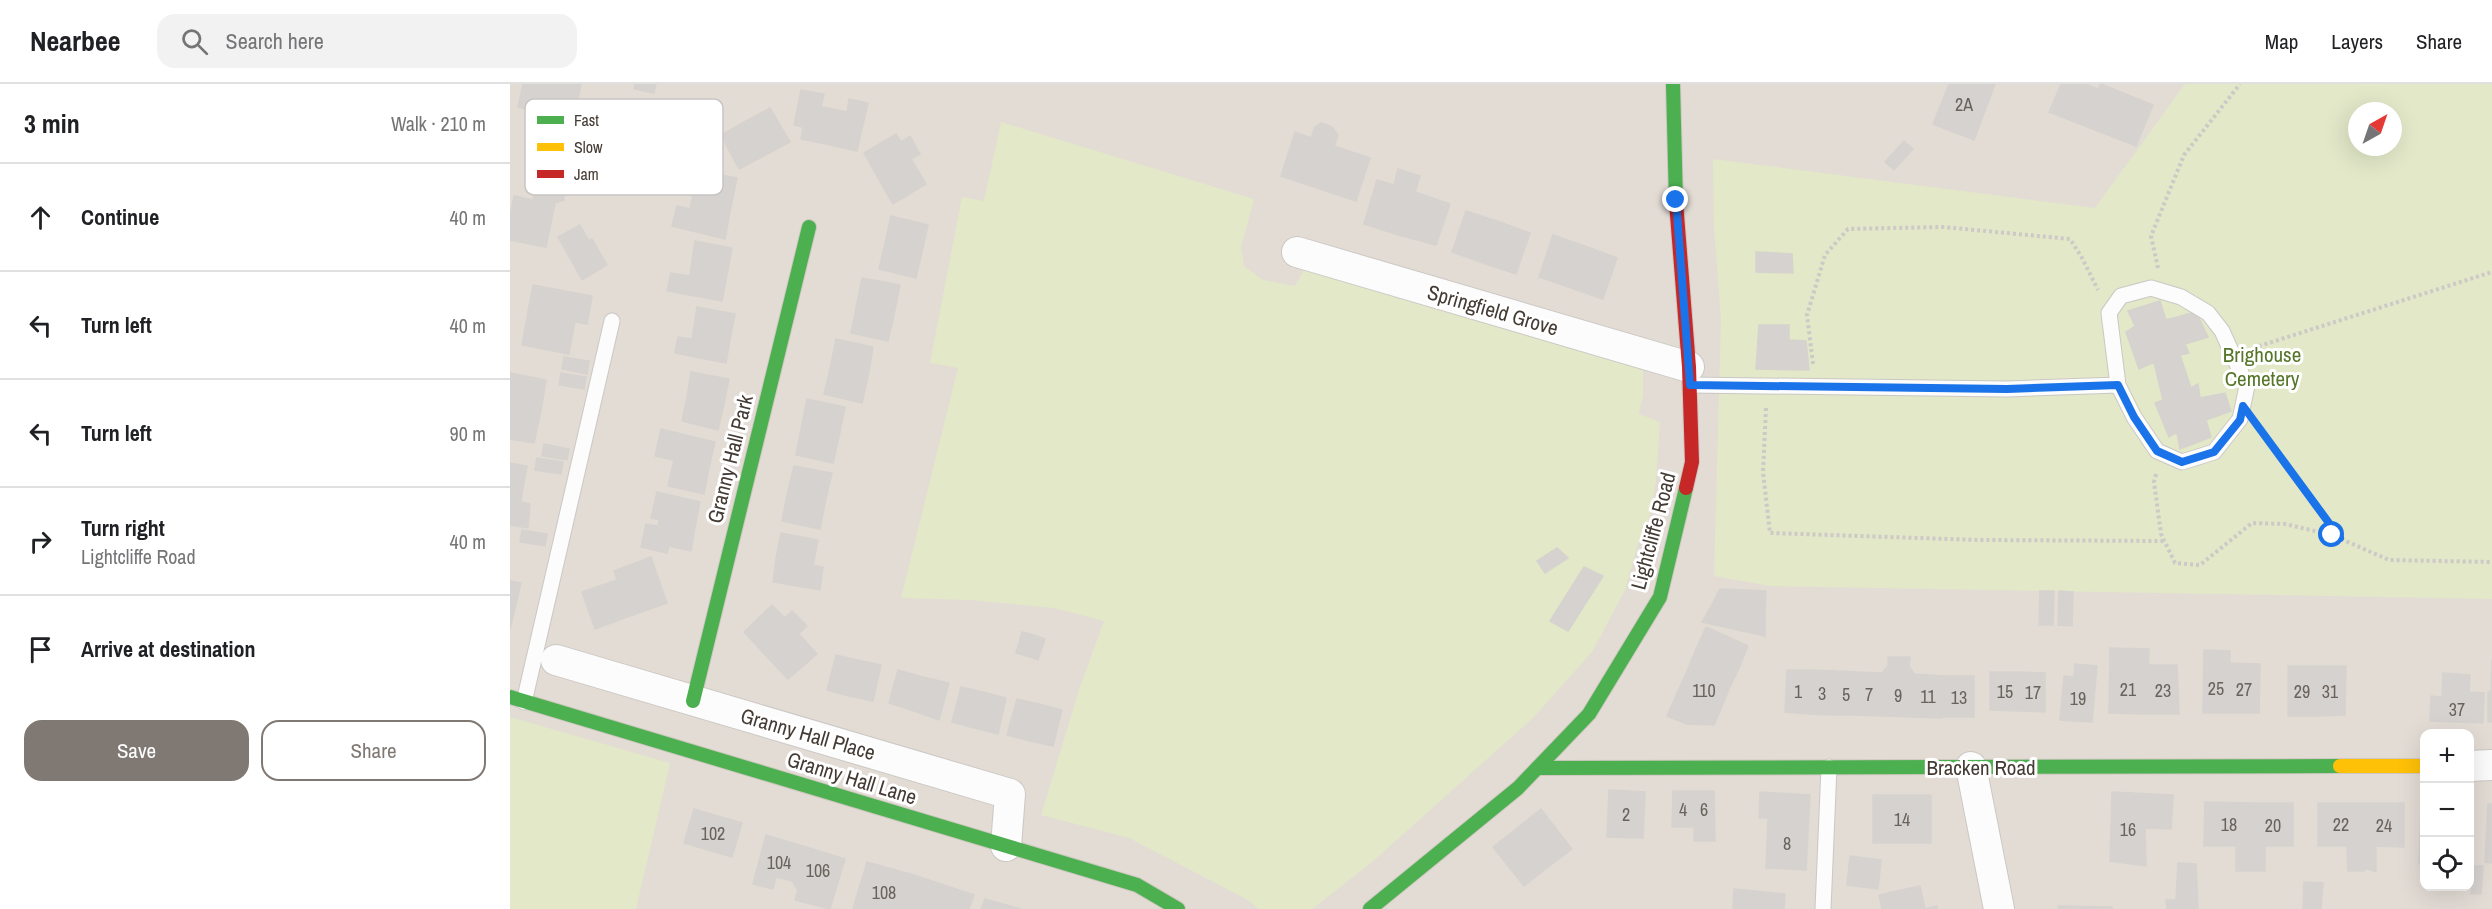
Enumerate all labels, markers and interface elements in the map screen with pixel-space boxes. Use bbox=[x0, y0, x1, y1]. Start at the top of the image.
search box bbox=[157, 14, 577, 68]
text: Nearbee bbox=[30, 22, 121, 60]
icon: search bbox=[178, 25, 211, 58]
text: Search here bbox=[226, 26, 324, 56]
text: Map bbox=[2265, 27, 2298, 56]
text: Layers bbox=[2331, 27, 2383, 56]
text: Share bbox=[2416, 27, 2462, 56]
house number: 2A bbox=[1955, 92, 1973, 117]
legend bbox=[525, 99, 723, 195]
north arrow bbox=[2348, 102, 2402, 156]
text: 3 min bbox=[24, 106, 80, 141]
text: Fast bbox=[574, 109, 599, 131]
text: Walk · 210 m bbox=[391, 110, 486, 137]
text: Slow bbox=[574, 136, 603, 158]
text: Jam bbox=[574, 163, 599, 185]
route end bbox=[1662, 186, 1688, 212]
icon: ahead bbox=[24, 201, 57, 234]
text: Continue bbox=[81, 202, 159, 232]
text: 40 m bbox=[450, 204, 486, 231]
street label: Springfield Grove bbox=[1424, 277, 1562, 343]
icon: left bbox=[24, 309, 57, 342]
text: Turn left bbox=[81, 310, 152, 340]
text: 40 m bbox=[450, 312, 486, 339]
park label: Brighouse Cemetery bbox=[2223, 340, 2301, 393]
street label: Granny Hall Park bbox=[700, 392, 760, 526]
icon: left bbox=[24, 417, 57, 450]
text: Turn left bbox=[81, 418, 152, 448]
text: 90 m bbox=[450, 420, 486, 447]
street label: Lightcliffe Road bbox=[1623, 469, 1683, 593]
text: Turn right bbox=[81, 513, 165, 543]
route start bbox=[2318, 521, 2344, 547]
icon: right bbox=[24, 525, 57, 558]
text: 40 m bbox=[450, 528, 486, 555]
text: Lightcliffe Road bbox=[81, 543, 196, 570]
icon: arrive bbox=[24, 633, 57, 666]
text: Arrive at destination bbox=[81, 634, 255, 664]
house number: 25 bbox=[2208, 676, 2224, 701]
house number: 21 bbox=[2120, 677, 2137, 702]
house number: 27 bbox=[2236, 677, 2252, 702]
house number: 110 bbox=[1692, 678, 1716, 703]
house number: 23 bbox=[2155, 678, 2171, 703]
house number: 1 bbox=[1794, 679, 1803, 704]
house number: 15 bbox=[1997, 679, 2013, 704]
house number: 29 bbox=[2294, 679, 2310, 704]
house number: 31 bbox=[2322, 679, 2339, 704]
house number: 17 bbox=[2025, 680, 2041, 705]
house number: 3 bbox=[1818, 681, 1826, 706]
house number: 5 bbox=[1842, 682, 1850, 707]
house number: 7 bbox=[1865, 682, 1873, 707]
house number: 9 bbox=[1894, 683, 1902, 708]
house number: 11 bbox=[1920, 684, 1936, 709]
house number: 13 bbox=[1951, 685, 1967, 710]
house number: 19 bbox=[2070, 686, 2086, 711]
house number: 37 bbox=[2449, 697, 2465, 722]
street label: Granny Hall Place bbox=[737, 701, 879, 767]
button: Save bbox=[24, 720, 249, 781]
button: Share bbox=[261, 720, 486, 781]
map controls bbox=[2420, 729, 2474, 891]
button: + bbox=[2420, 729, 2474, 783]
street label: Granny Hall Lane bbox=[784, 745, 920, 811]
street label: Bracken Road bbox=[1926, 753, 2036, 782]
button: − bbox=[2420, 783, 2474, 837]
house number: 4 bbox=[1679, 797, 1687, 822]
house number: 6 bbox=[1700, 797, 1708, 822]
house number: 2 bbox=[1622, 802, 1630, 827]
house number: 14 bbox=[1894, 807, 1910, 832]
house number: 18 bbox=[2221, 812, 2237, 837]
house number: 22 bbox=[2333, 812, 2349, 837]
house number: 20 bbox=[2265, 813, 2281, 838]
house number: 24 bbox=[2376, 813, 2392, 838]
house number: 16 bbox=[2120, 817, 2136, 842]
house number: 102 bbox=[701, 821, 725, 846]
house number: 8 bbox=[1783, 831, 1791, 856]
button: locate bbox=[2420, 837, 2474, 891]
house number: 104 bbox=[767, 850, 791, 875]
house number: 106 bbox=[806, 858, 830, 883]
house number: 108 bbox=[872, 880, 896, 905]

